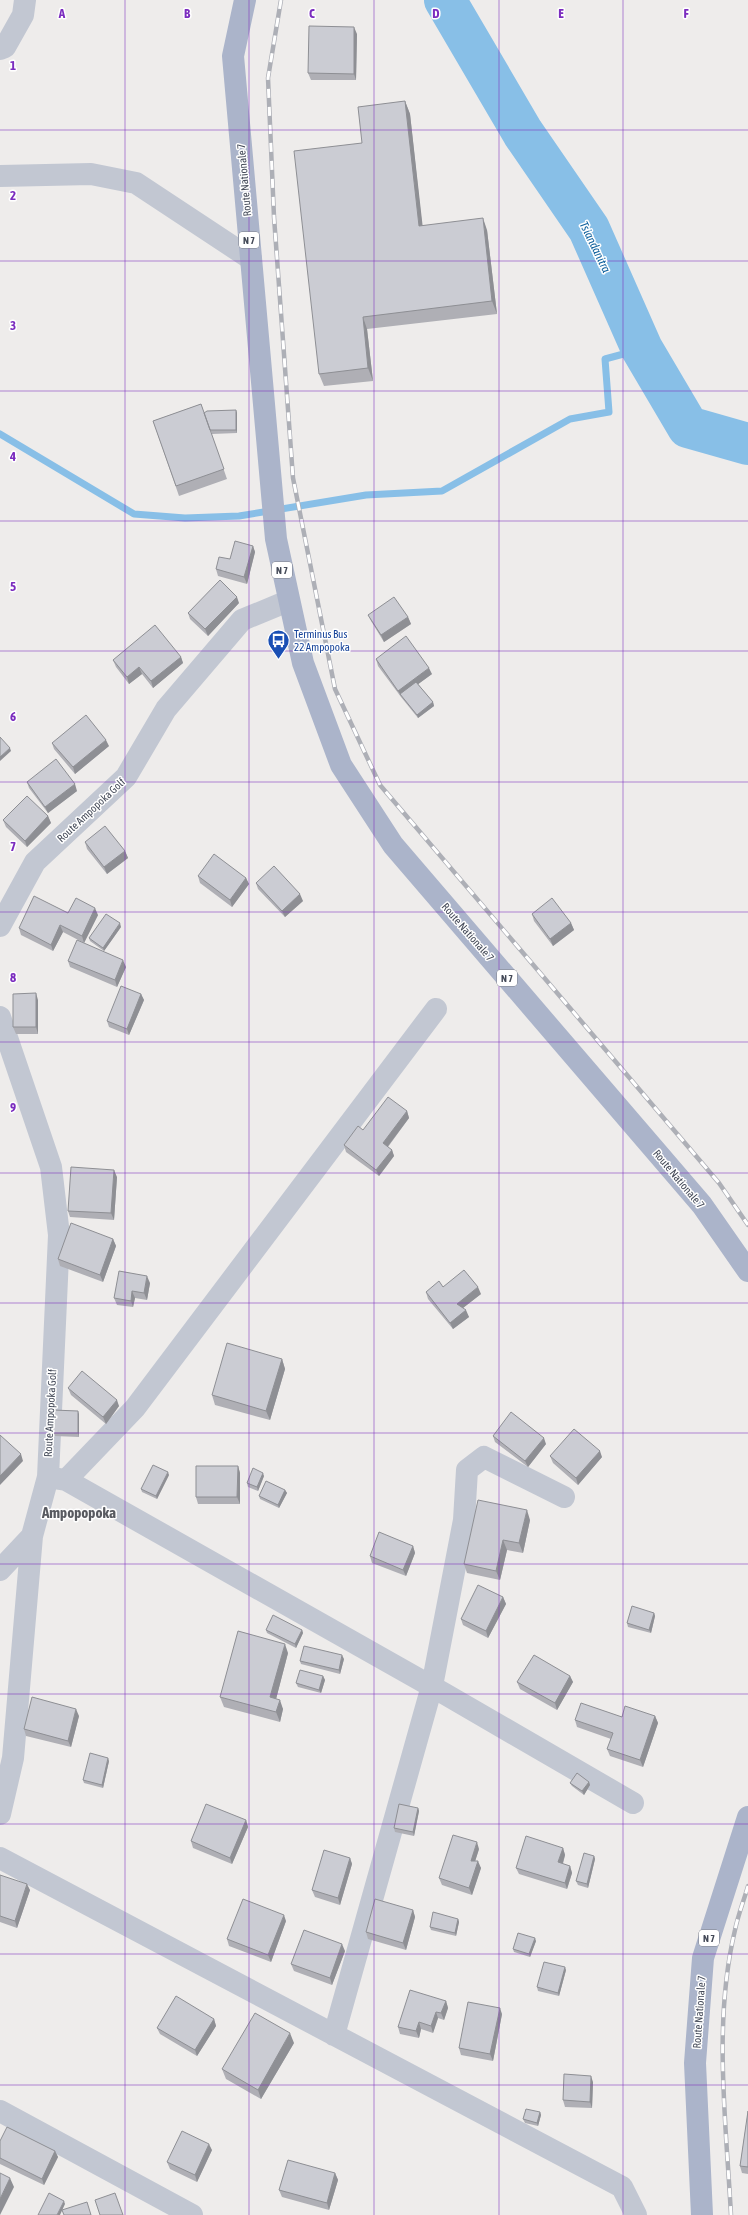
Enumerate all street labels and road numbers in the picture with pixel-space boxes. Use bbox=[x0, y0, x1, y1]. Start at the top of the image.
street label: Route Nationale 7 bbox=[235, 143, 253, 217]
road number: N 7 bbox=[239, 232, 259, 248]
road number: N 7 bbox=[272, 562, 292, 578]
street label: Route Ampopoka Golf bbox=[55, 776, 127, 844]
street label: Route Nationale 7 bbox=[440, 901, 496, 963]
road number: N 7 bbox=[497, 970, 517, 986]
street label: Route Nationale 7 bbox=[651, 1147, 707, 1211]
street label: Route Ampopoka Golf bbox=[42, 1369, 58, 1457]
road number: N 7 bbox=[699, 1930, 719, 1946]
street label: Route Nationale 7 bbox=[690, 1975, 708, 2049]

